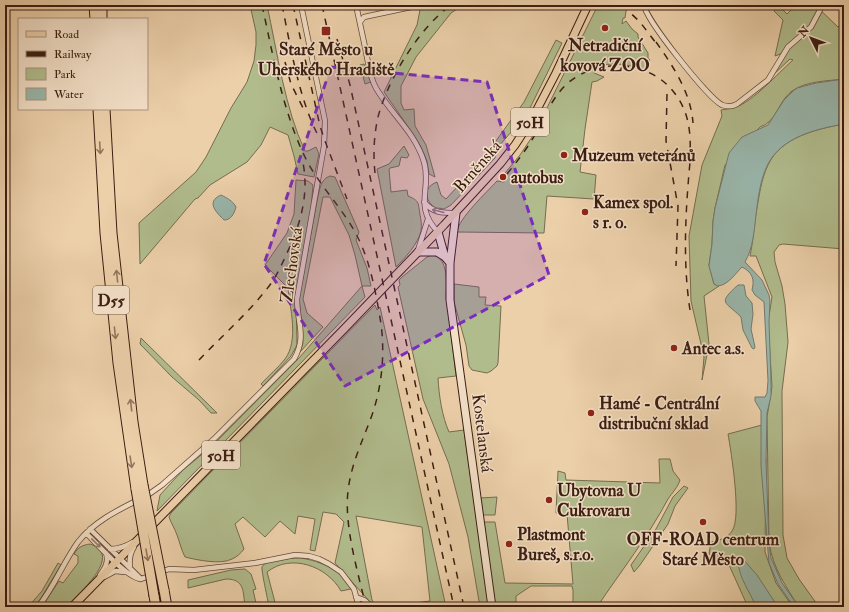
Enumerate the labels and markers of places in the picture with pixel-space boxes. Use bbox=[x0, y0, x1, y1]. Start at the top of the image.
marker: Netradiční kovová ZOO bbox=[600, 23, 610, 33]
marker: Staré Město u Uherského Hradiště bbox=[320, 25, 332, 37]
place label: Netradiční kovová ZOO bbox=[559, 35, 650, 76]
place label: Staré Město u Uherského Hradiště bbox=[258, 39, 395, 80]
place label: Muzeum veteránů bbox=[571, 145, 696, 166]
marker: Muzeum veteránů bbox=[559, 150, 569, 160]
place label: autobus bbox=[511, 167, 563, 188]
marker: autobus bbox=[498, 172, 508, 182]
place label: Kamex spol. s r. o. bbox=[593, 192, 673, 233]
marker: Kamex spol. s r. o. bbox=[580, 207, 590, 217]
place label: Antec a.s. bbox=[681, 338, 744, 359]
marker: Antec a.s. bbox=[669, 343, 679, 353]
place label: Hamé - Centrální distribuční sklad bbox=[599, 393, 721, 434]
marker: Hamé - Centrální distribuční sklad bbox=[586, 408, 596, 418]
place label: Ubytovna U Cukrovaru bbox=[557, 480, 642, 521]
marker: Ubytovna U Cukrovaru bbox=[544, 495, 554, 505]
marker: OFF-ROAD centrum Staré Město bbox=[698, 517, 708, 527]
place label: Plastmont Bureš, s.r.o. bbox=[517, 524, 594, 565]
place label: OFF-ROAD centrum Staré Město bbox=[627, 529, 780, 570]
marker: Plastmont Bureš, s.r.o. bbox=[504, 539, 514, 549]

